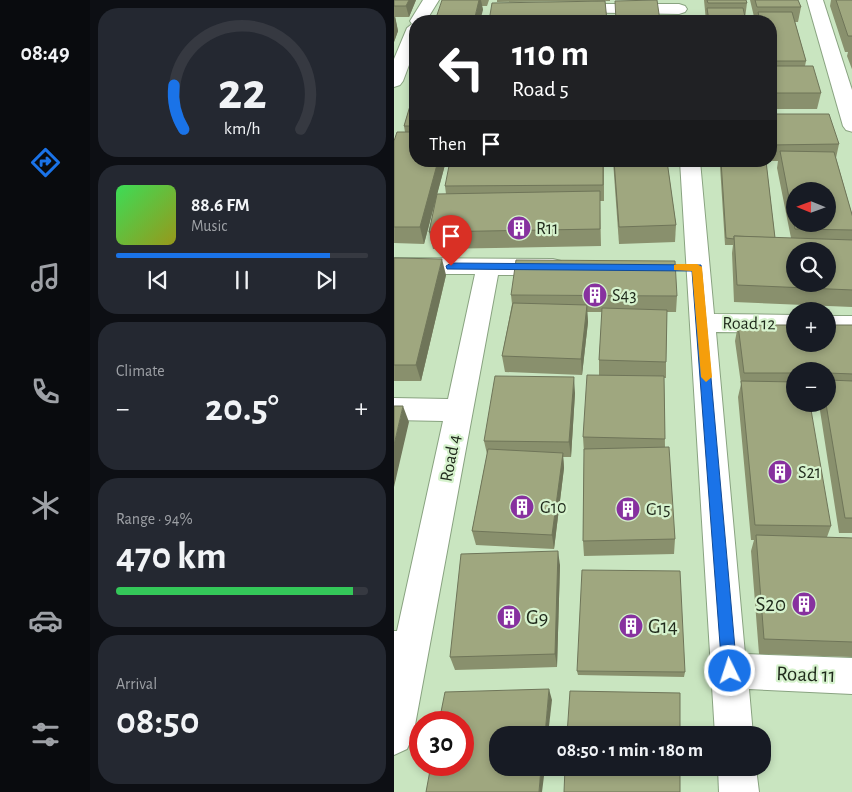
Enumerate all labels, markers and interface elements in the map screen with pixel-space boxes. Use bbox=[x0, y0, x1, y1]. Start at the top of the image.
icon: left bbox=[429, 35, 494, 100]
text: 110 m bbox=[512, 37, 589, 72]
text: 08:49 bbox=[20, 42, 70, 64]
text: 22 bbox=[218, 66, 266, 118]
text: Road 5 bbox=[512, 78, 569, 100]
text: km/h bbox=[224, 120, 260, 138]
icon: arrive bbox=[477, 130, 505, 158]
text: Then bbox=[429, 135, 467, 154]
icon: directions bbox=[28, 145, 63, 180]
north arrow bbox=[786, 182, 836, 232]
map controls bbox=[786, 182, 836, 412]
text: 88.6 FM bbox=[191, 196, 250, 215]
pin bbox=[430, 215, 472, 266]
building icon: R11 bbox=[506, 215, 532, 241]
text: Music bbox=[191, 218, 227, 234]
place label: R11 bbox=[536, 220, 558, 238]
icon: arrive bbox=[437, 222, 465, 250]
button: search bbox=[786, 242, 836, 292]
icon: music bbox=[28, 260, 63, 295]
icon: previous bbox=[144, 266, 172, 294]
icon: pause bbox=[228, 266, 256, 294]
icon: next bbox=[312, 266, 340, 294]
building icon: S43 bbox=[582, 282, 608, 308]
place label: S43 bbox=[612, 287, 637, 305]
button: + bbox=[786, 302, 836, 352]
street label: Road 12 bbox=[722, 315, 776, 333]
button: − bbox=[786, 362, 836, 412]
text: Climate bbox=[116, 363, 165, 379]
icon: phone bbox=[28, 374, 63, 409]
text: 20.5° bbox=[205, 390, 279, 428]
text: − bbox=[116, 395, 129, 423]
text: + bbox=[355, 395, 368, 423]
street label: Road 4 bbox=[438, 433, 464, 483]
building icon: S21 bbox=[767, 459, 793, 485]
place label: S21 bbox=[798, 464, 821, 482]
icon: climate bbox=[28, 488, 63, 523]
building icon: G10 bbox=[509, 494, 535, 520]
building icon: G15 bbox=[615, 496, 641, 522]
place label: G10 bbox=[540, 499, 567, 517]
place label: G15 bbox=[646, 501, 671, 519]
text: Range · 94% bbox=[116, 511, 193, 527]
text: 470 km bbox=[116, 538, 227, 576]
building icon: S20 bbox=[791, 591, 817, 617]
place label: S20 bbox=[755, 594, 786, 615]
icon: car bbox=[28, 603, 63, 638]
building icon: G9 bbox=[496, 604, 522, 630]
place label: G9 bbox=[526, 607, 548, 628]
building icon: G14 bbox=[618, 613, 644, 639]
place label: G14 bbox=[648, 616, 678, 637]
position arrow bbox=[703, 644, 755, 696]
street label: Road 11 bbox=[776, 663, 836, 686]
text: Arrival bbox=[116, 676, 157, 692]
text: 08:50 bbox=[116, 703, 199, 741]
speed limit sign: 30 bbox=[409, 711, 474, 776]
icon: filters bbox=[28, 717, 63, 752]
text: 08:50 · 1 min · 180 m bbox=[557, 741, 703, 760]

